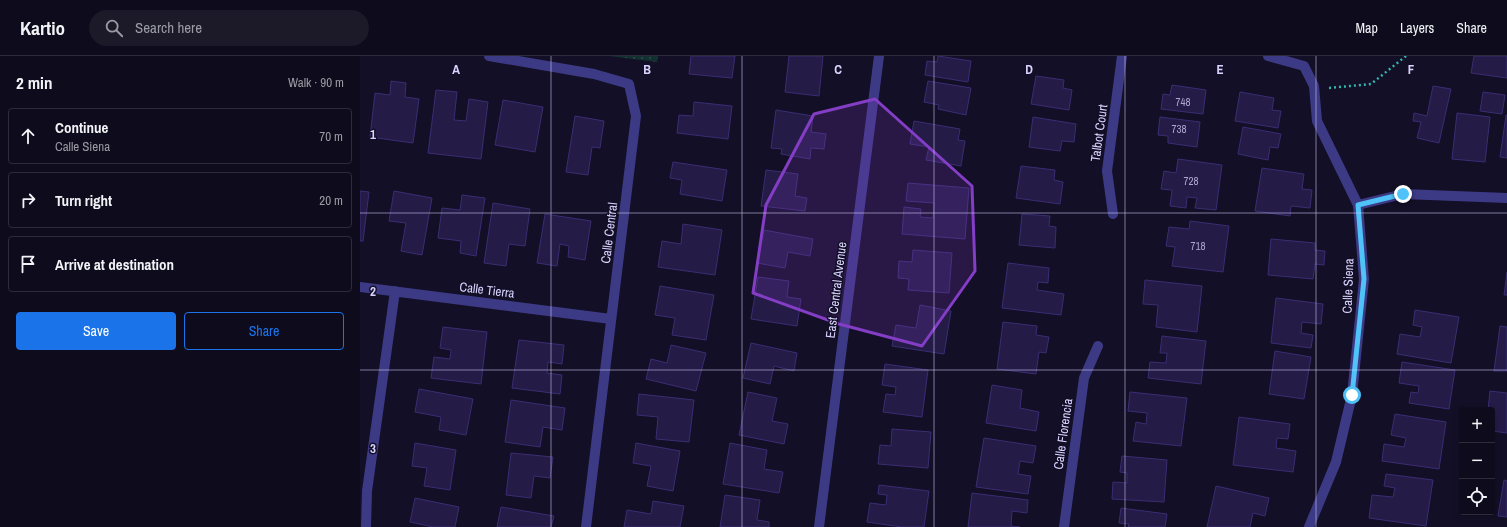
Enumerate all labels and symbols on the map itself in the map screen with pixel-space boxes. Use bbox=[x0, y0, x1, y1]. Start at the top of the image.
text: A bbox=[452, 61, 460, 78]
text: B bbox=[643, 61, 651, 78]
text: C bbox=[834, 61, 842, 78]
text: D bbox=[1025, 61, 1033, 78]
text: E bbox=[1216, 61, 1224, 78]
text: F bbox=[1408, 61, 1415, 78]
house number: 748 bbox=[1175, 95, 1191, 109]
street label: Talbot Court bbox=[1087, 103, 1111, 163]
house number: 738 bbox=[1171, 122, 1187, 136]
text: 1 bbox=[370, 126, 376, 143]
house number: 728 bbox=[1183, 174, 1199, 188]
route end bbox=[1394, 185, 1412, 203]
street label: Calle Central bbox=[597, 201, 621, 265]
house number: 718 bbox=[1190, 239, 1206, 253]
street label: East Central Avenue bbox=[822, 241, 850, 339]
street label: Calle Siena bbox=[1339, 258, 1357, 314]
street label: Calle Tierra bbox=[459, 278, 516, 302]
text: 2 bbox=[370, 283, 376, 300]
route start bbox=[1343, 386, 1361, 404]
street label: Calle Florencia bbox=[1050, 397, 1076, 471]
text: 3 bbox=[370, 440, 376, 457]

